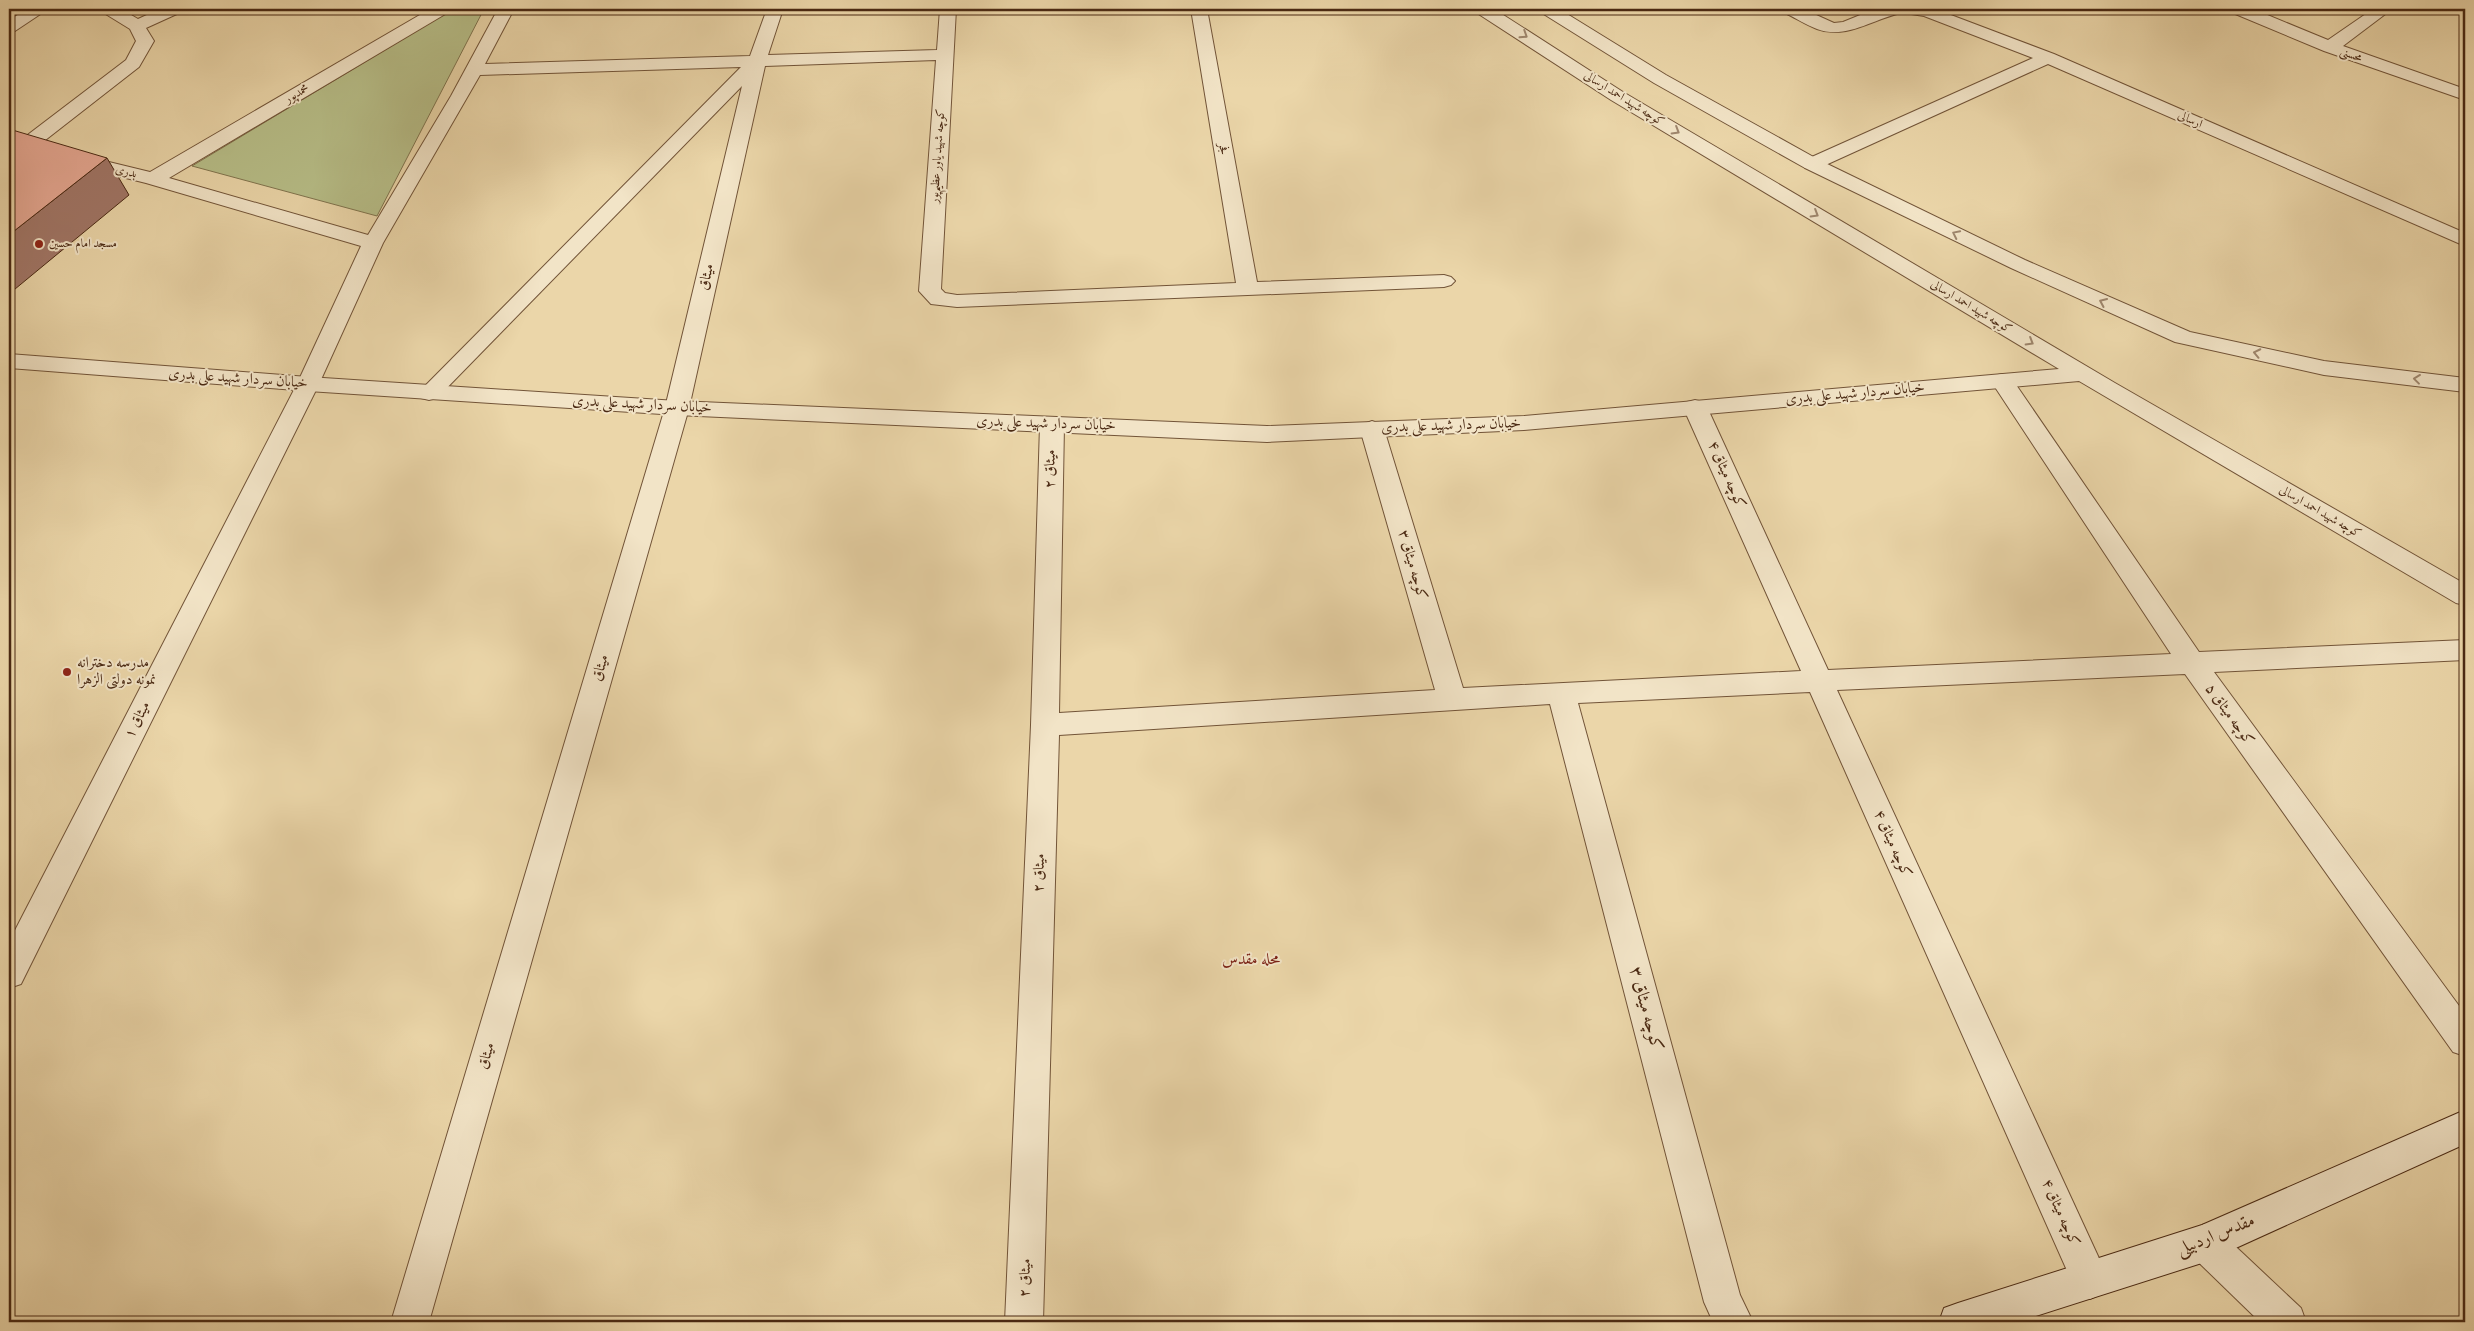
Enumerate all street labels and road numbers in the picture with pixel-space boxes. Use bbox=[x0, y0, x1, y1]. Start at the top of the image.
street label: محسنی bbox=[2337, 43, 2365, 68]
street label: کوچه شهید احمد ارسالی bbox=[1580, 67, 1668, 131]
street label: محمدپور bbox=[281, 80, 313, 109]
street label: ارسالی bbox=[2175, 107, 2206, 134]
street label: کوچه شهید یاور عظیم‌پور bbox=[926, 108, 952, 205]
street label: فجر bbox=[1213, 140, 1233, 157]
street label: بدری bbox=[113, 161, 139, 183]
street label: میثاق bbox=[694, 262, 720, 292]
street label: کوچه شهید احمد ارسالی bbox=[1927, 276, 2015, 339]
street label: خیابان سردار شهید علی بدری bbox=[168, 364, 308, 394]
street label: خیابان سردار شهید علی بدری bbox=[1784, 377, 1926, 411]
street label: خیابان سردار شهید علی بدری bbox=[572, 391, 712, 419]
street label: خیابان سردار شهید علی بدری bbox=[976, 411, 1116, 437]
street label: خیابان سردار شهید علی بدری bbox=[1381, 413, 1521, 439]
street label: کوچه میثاق ۴ bbox=[1702, 438, 1750, 512]
street label: میثاق ۲ bbox=[1040, 449, 1062, 489]
street label: کوچه شهید احمد ارسالی bbox=[2276, 481, 2365, 543]
street label: کوچه میثاق ۳ bbox=[1392, 528, 1432, 602]
street label: میثاق bbox=[587, 652, 615, 684]
street label: کوچه میثاق ۵ bbox=[2199, 680, 2259, 750]
street label: میثاق ۱ bbox=[120, 698, 156, 742]
street label: کوچه میثاق ۴ bbox=[1868, 807, 1916, 881]
street label: میثاق ۲ bbox=[1029, 853, 1051, 893]
street label: کوچه میثاق ۳ bbox=[1621, 964, 1669, 1054]
street label: میثاق bbox=[473, 1040, 501, 1072]
street label: کوچه میثاق ۴ bbox=[2036, 1176, 2084, 1250]
street label: مقدس اردبیلی bbox=[2173, 1208, 2259, 1264]
street label: میثاق ۲ bbox=[1015, 1258, 1037, 1298]

